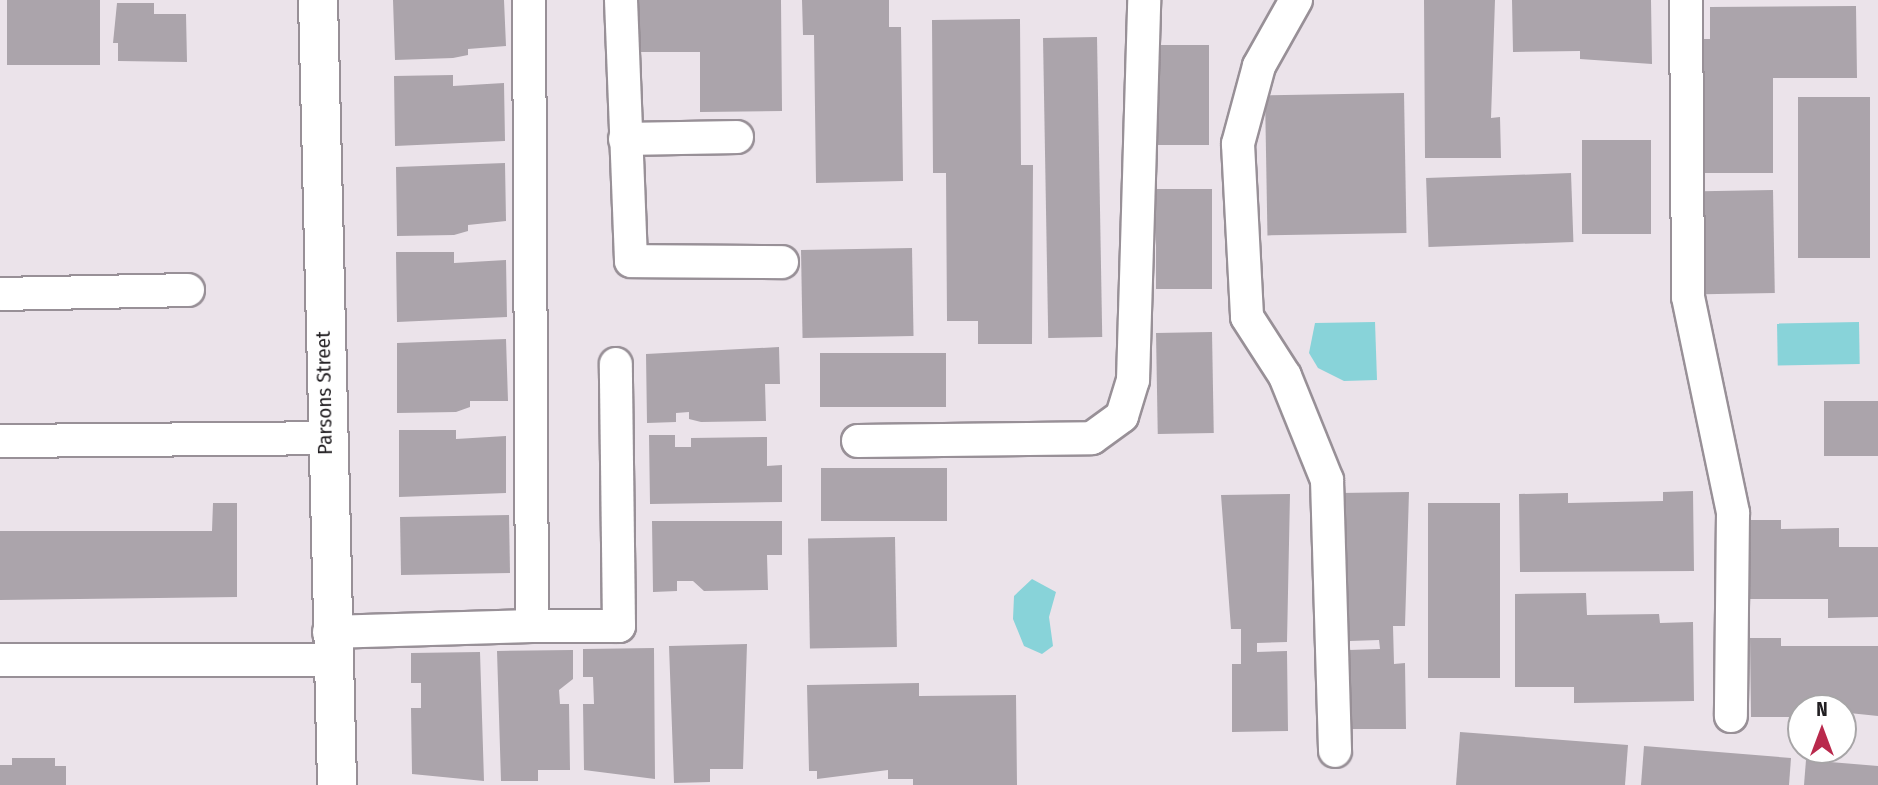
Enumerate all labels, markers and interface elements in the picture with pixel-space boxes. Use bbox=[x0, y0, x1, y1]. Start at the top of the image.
street label: Parsons Street bbox=[310, 331, 338, 455]
north arrow bbox=[1787, 694, 1857, 764]
text: N bbox=[1816, 698, 1828, 721]

